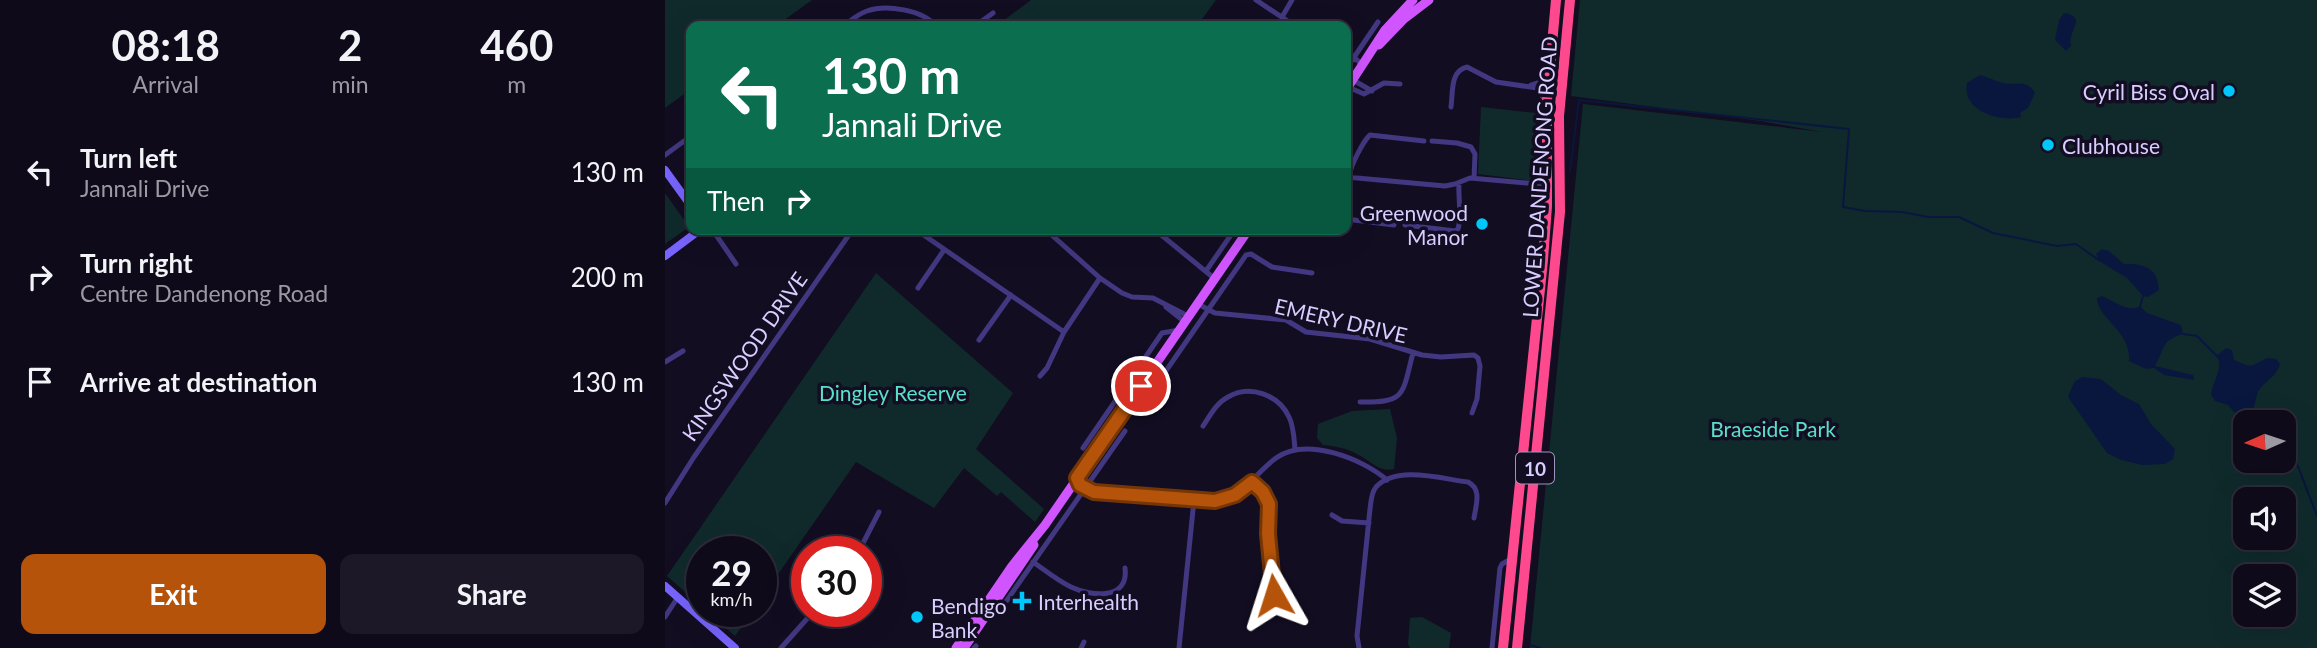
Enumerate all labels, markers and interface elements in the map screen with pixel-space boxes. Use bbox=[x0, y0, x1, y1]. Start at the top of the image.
text: 08:18 bbox=[112, 20, 220, 70]
text: 2 bbox=[338, 20, 362, 70]
text: 460 bbox=[480, 20, 553, 70]
street label: LOWER DANDENONG ROAD bbox=[1517, 35, 1561, 319]
text: 130 m bbox=[822, 46, 960, 104]
icon: left bbox=[707, 49, 798, 140]
text: Arrival bbox=[133, 70, 199, 98]
text: min bbox=[331, 70, 369, 98]
text: m bbox=[507, 70, 526, 98]
place label: Cyril Biss Oval bbox=[2083, 79, 2215, 104]
marker: Cyril Biss Oval bbox=[2221, 83, 2237, 99]
text: Jannali Drive bbox=[822, 105, 1002, 144]
place label: Clubhouse bbox=[2062, 133, 2160, 158]
marker: Clubhouse bbox=[2040, 137, 2056, 153]
text: Turn left bbox=[80, 142, 177, 174]
icon: left bbox=[21, 153, 59, 191]
text: 130 m bbox=[571, 156, 644, 188]
text: Jannali Drive bbox=[80, 174, 209, 202]
icon: right bbox=[779, 182, 817, 220]
text: Then bbox=[707, 185, 765, 217]
place label: Greenwood Manor bbox=[1360, 200, 1468, 249]
marker: Greenwood Manor bbox=[1474, 216, 1490, 232]
text: Turn right bbox=[80, 247, 193, 279]
icon: right bbox=[21, 258, 59, 296]
text: 200 m bbox=[571, 261, 644, 293]
street label: KINGSWOOD DRIVE bbox=[676, 267, 812, 445]
text: Centre Dandenong Road bbox=[80, 279, 328, 307]
street label: EMERY DRIVE bbox=[1272, 293, 1410, 347]
pin bbox=[1111, 356, 1171, 416]
icon: arrive bbox=[21, 363, 59, 401]
text: Arrive at destination bbox=[80, 366, 317, 398]
text: 130 m bbox=[571, 366, 644, 398]
icon: arrive bbox=[1122, 367, 1160, 405]
park label: Dingley Reserve bbox=[819, 380, 967, 405]
north arrow bbox=[2233, 410, 2296, 472]
map controls bbox=[2233, 410, 2296, 627]
park label: Braeside Park bbox=[1710, 416, 1836, 441]
road number: 10 bbox=[1516, 453, 1554, 484]
button: sound bbox=[2233, 487, 2296, 550]
speed limit sign: 30 bbox=[791, 536, 882, 627]
text: 29 bbox=[711, 551, 752, 593]
button: Exit bbox=[21, 554, 326, 634]
button: Share bbox=[340, 554, 644, 634]
position arrow bbox=[1237, 558, 1311, 632]
button: layers bbox=[2233, 564, 2296, 627]
text: km/h bbox=[710, 588, 753, 610]
place label: Interhealth bbox=[1038, 589, 1139, 614]
marker: Interhealth bbox=[1012, 591, 1032, 611]
place label: Bendigo Bank bbox=[931, 593, 1007, 642]
marker: Bendigo Bank bbox=[909, 609, 925, 625]

